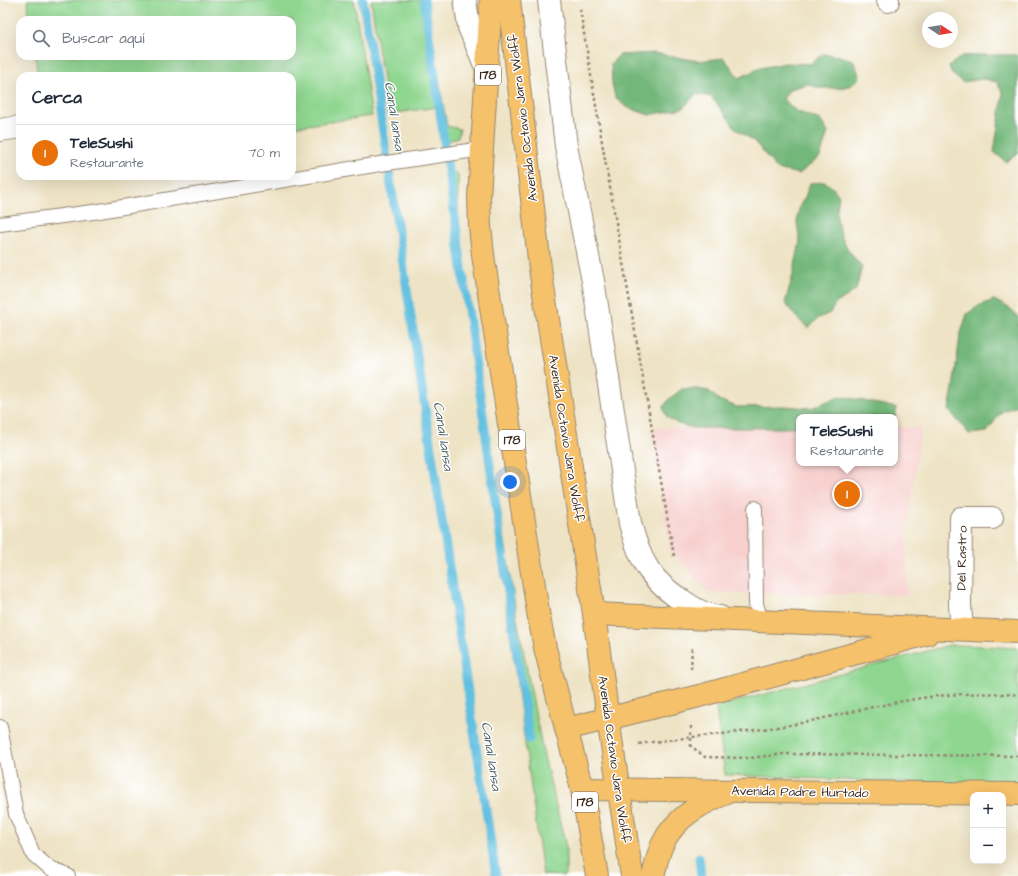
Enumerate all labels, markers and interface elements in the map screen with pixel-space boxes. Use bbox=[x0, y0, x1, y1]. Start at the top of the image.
north arrow bbox=[922, 12, 958, 48]
search box bbox=[16, 16, 296, 60]
icon: search bbox=[30, 27, 52, 49]
text: Buscar aquí bbox=[62, 28, 144, 49]
street label: Avenida Octavio Jara Wolff bbox=[504, 33, 542, 203]
road number: 178 bbox=[475, 65, 501, 85]
water label: Canal Iansa bbox=[379, 80, 409, 153]
text: Cerca bbox=[32, 86, 82, 110]
text: TeleSushi bbox=[70, 133, 132, 154]
text: 1 bbox=[44, 144, 46, 162]
text: 70 m bbox=[248, 144, 280, 162]
text: Restaurante bbox=[70, 154, 144, 172]
street label: Avenida Octavio Jara Wolff bbox=[544, 353, 588, 523]
water label: Canal Iansa bbox=[428, 400, 458, 473]
popup bbox=[796, 414, 898, 466]
text: TeleSushi bbox=[810, 421, 872, 442]
road number: 178 bbox=[499, 430, 525, 450]
text: Restaurante bbox=[810, 442, 884, 460]
your location bbox=[500, 472, 520, 492]
pin: 1 bbox=[834, 479, 860, 509]
street label: Del Rastro bbox=[952, 525, 972, 591]
street label: Avenida Octavio Jara Wolff bbox=[593, 674, 635, 844]
water label: Canal Iansa bbox=[476, 720, 506, 793]
street label: Avenida Padre Hurtado bbox=[731, 782, 870, 802]
road number: 178 bbox=[572, 792, 598, 812]
map controls bbox=[970, 792, 1006, 864]
button: + bbox=[970, 792, 1006, 828]
button: − bbox=[970, 828, 1006, 864]

